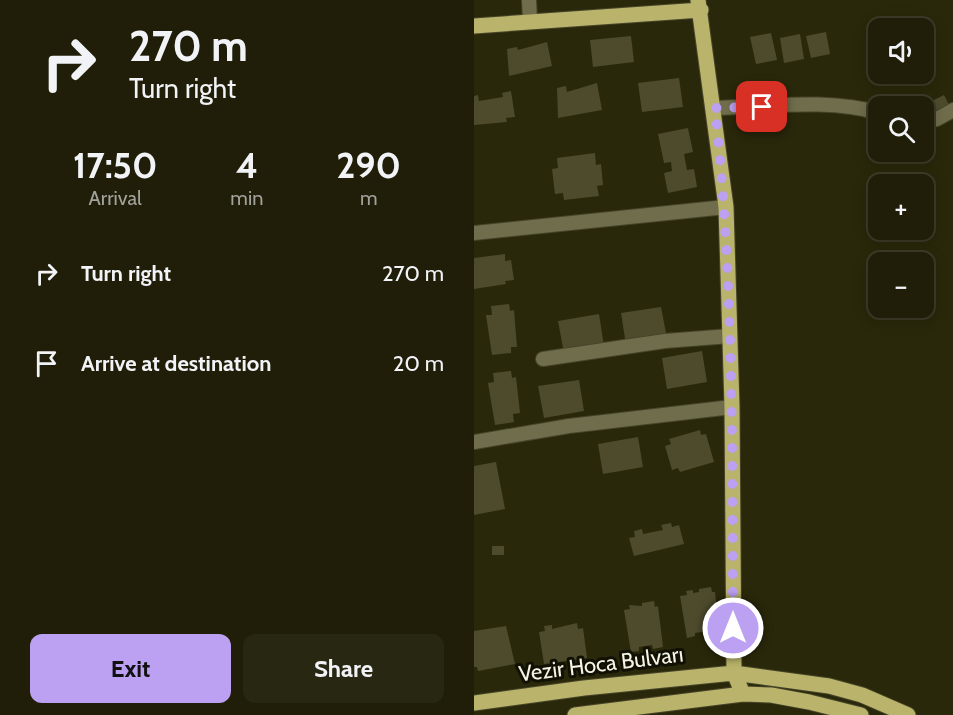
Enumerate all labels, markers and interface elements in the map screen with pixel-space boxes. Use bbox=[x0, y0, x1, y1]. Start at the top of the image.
map controls bbox=[868, 18, 934, 318]
button: sound bbox=[868, 18, 934, 84]
text: 270 m bbox=[129, 20, 248, 72]
icon: right bbox=[30, 24, 108, 102]
text: Turn right bbox=[129, 72, 236, 105]
pin bbox=[736, 81, 787, 132]
icon: arrive bbox=[745, 90, 778, 123]
button: search bbox=[868, 96, 934, 162]
text: 17:50 bbox=[73, 143, 157, 187]
text: 4 bbox=[236, 143, 258, 187]
text: 290 bbox=[336, 143, 401, 187]
button: + bbox=[868, 174, 934, 240]
text: Arrival bbox=[89, 186, 142, 210]
text: min bbox=[230, 186, 263, 210]
text: m bbox=[360, 186, 377, 210]
button: − bbox=[868, 252, 934, 318]
icon: right bbox=[30, 257, 63, 290]
text: Turn right bbox=[81, 260, 171, 287]
text: 270 m bbox=[382, 260, 444, 287]
icon: arrive bbox=[30, 347, 63, 380]
text: Arrive at destination bbox=[81, 350, 271, 377]
text: 20 m bbox=[393, 350, 444, 377]
position arrow bbox=[701, 596, 765, 660]
button: Exit bbox=[30, 634, 231, 703]
button: Share bbox=[243, 634, 444, 703]
street label: Vezir Hoca Bulvarı bbox=[517, 641, 685, 687]

